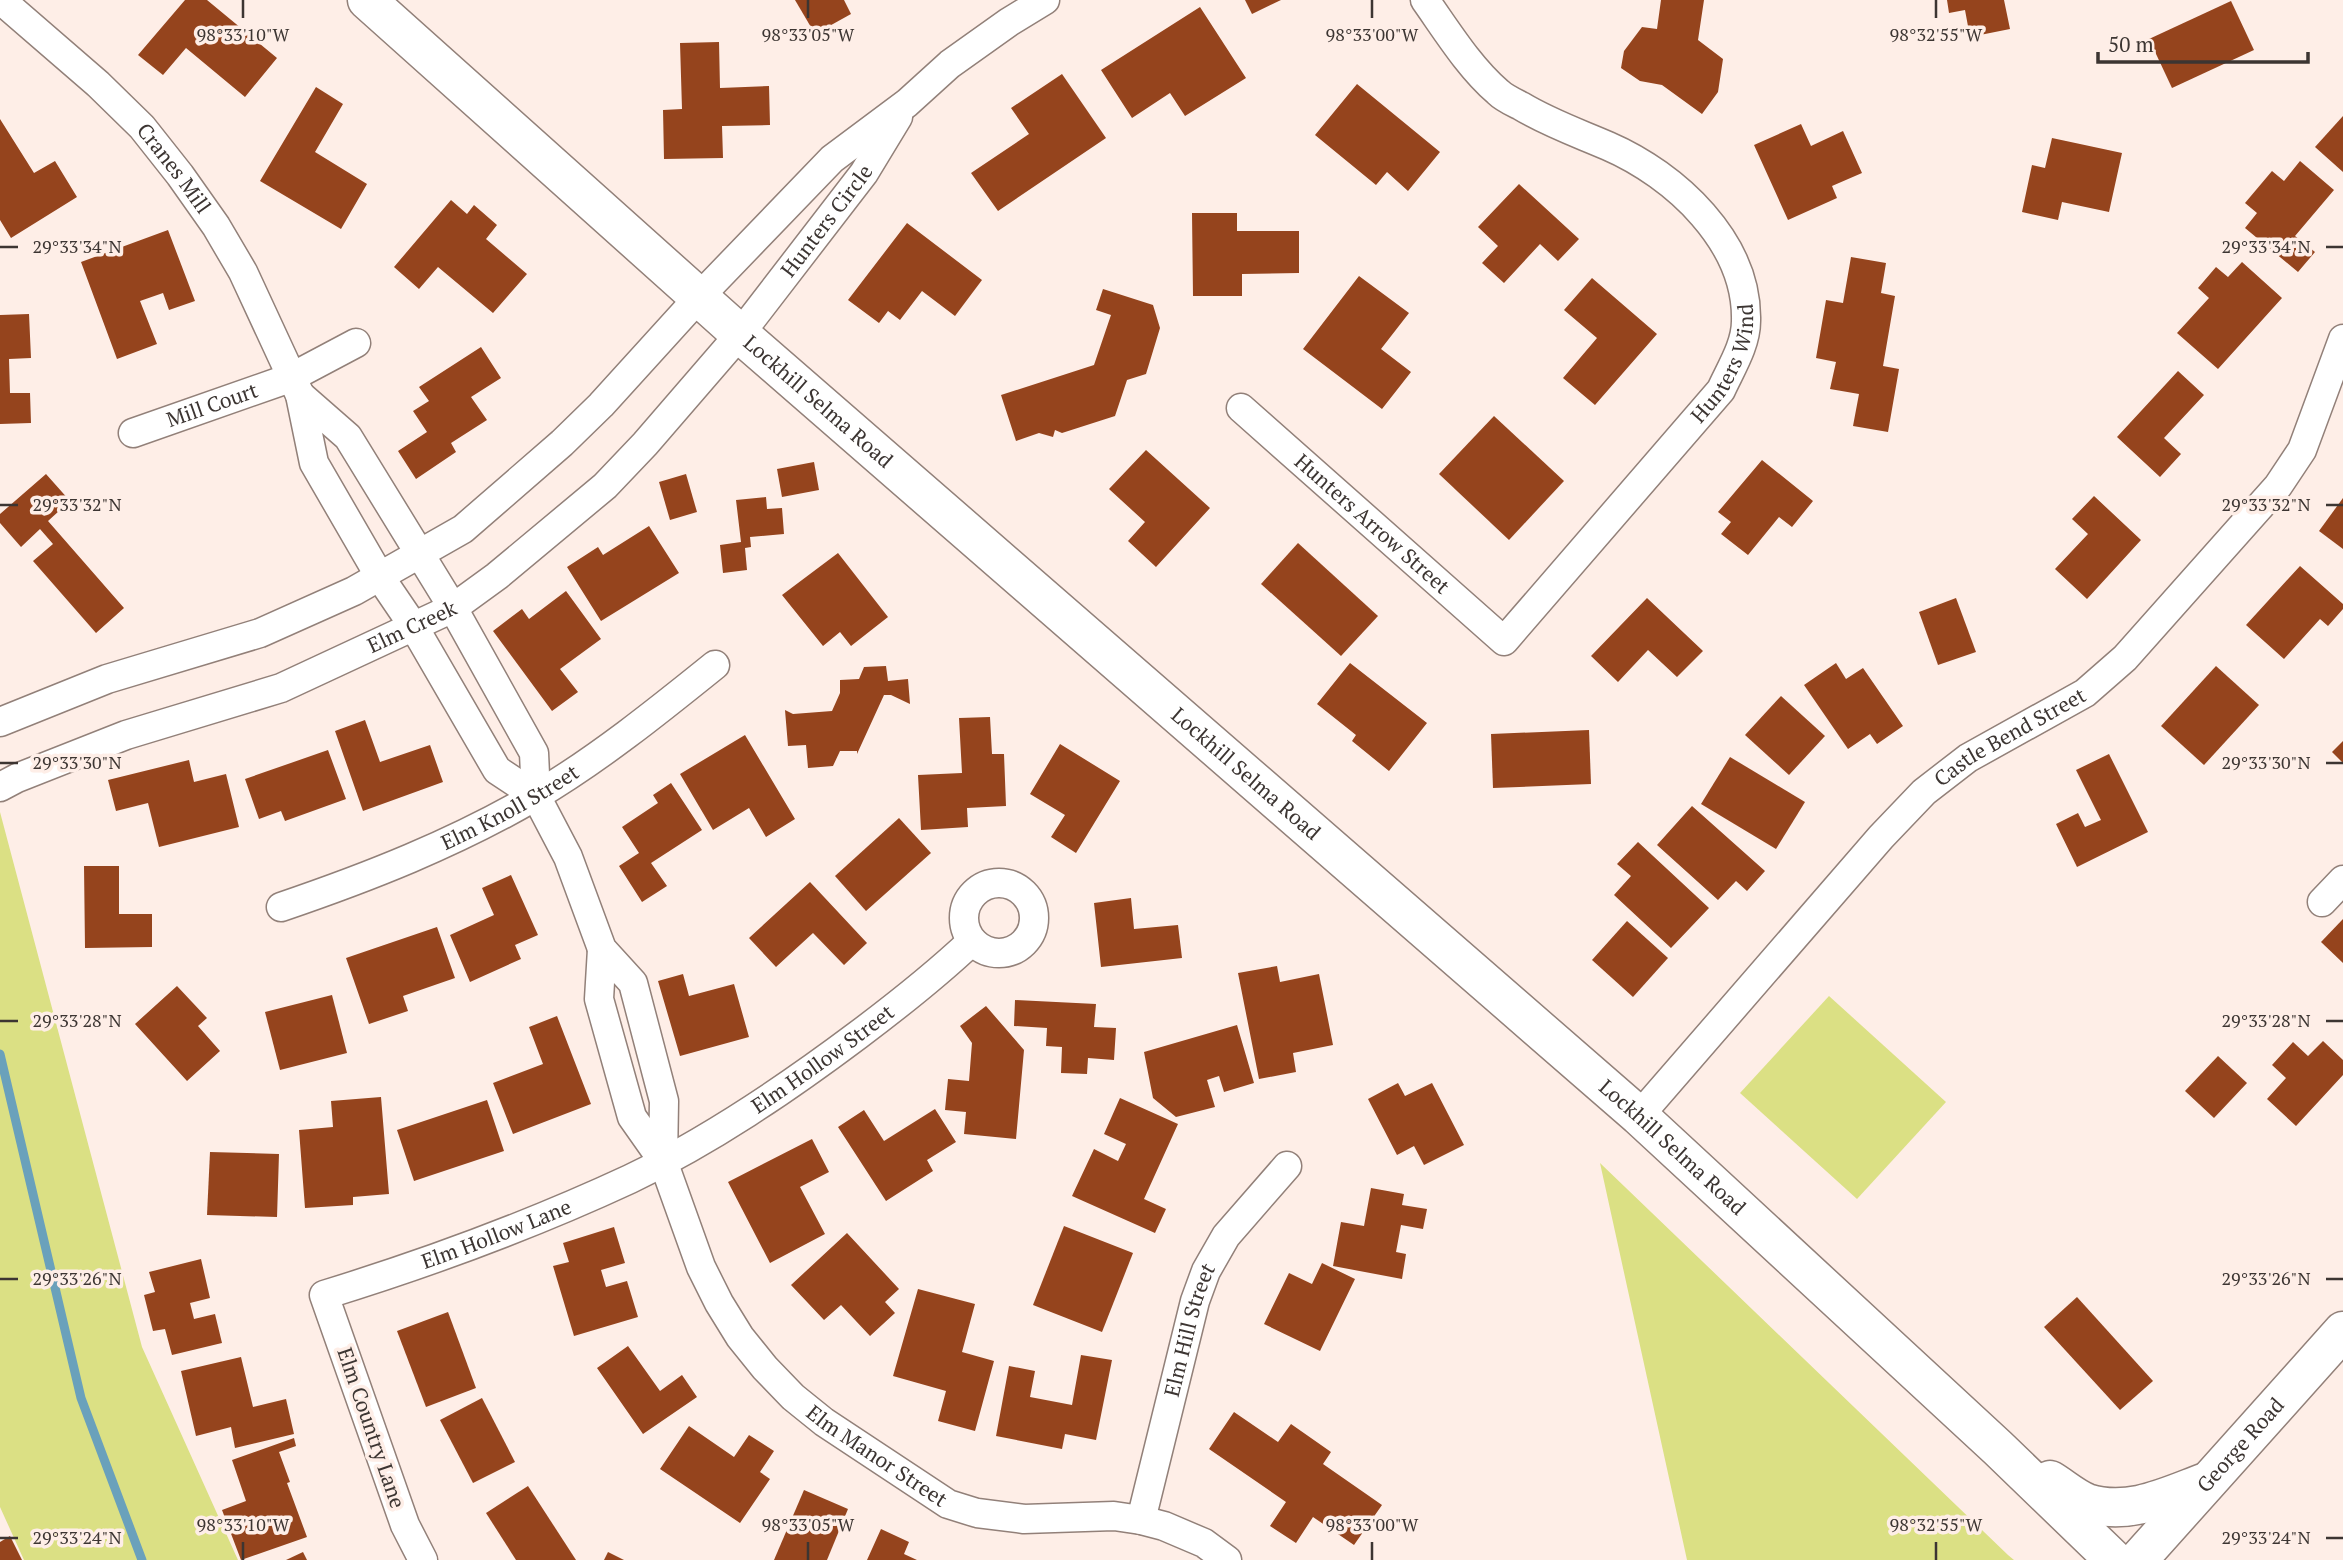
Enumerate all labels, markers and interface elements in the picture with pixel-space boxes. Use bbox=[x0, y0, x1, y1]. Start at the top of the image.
scale bar bbox=[2098, 21, 2308, 65]
text: 98°33'10"W bbox=[197, 22, 290, 46]
text: 98°33'05"W bbox=[762, 22, 855, 46]
text: 98°33'00"W bbox=[1326, 22, 1419, 46]
text: 98°32'55"W bbox=[1890, 22, 1983, 46]
text: 50 m bbox=[2108, 30, 2154, 58]
street label: Cranes Mill bbox=[131, 117, 218, 219]
street label: Hunters Circle bbox=[774, 159, 879, 282]
text: 29°33'34"N bbox=[32, 234, 122, 258]
text: 29°33'34"N bbox=[2221, 234, 2311, 258]
street label: Hunters Wind bbox=[1684, 303, 1759, 428]
street label: Lockhill Selma Road bbox=[738, 328, 899, 474]
street label: Mill Court bbox=[163, 375, 262, 433]
street label: Hunters Arrow Street bbox=[1289, 447, 1456, 600]
text: 29°33'32"N bbox=[32, 492, 122, 516]
text: 29°33'32"N bbox=[2221, 492, 2311, 516]
street label: Elm Creek bbox=[363, 593, 461, 659]
street label: Castle Bend Street bbox=[1928, 680, 2091, 792]
street label: Lockhill Selma Road bbox=[1166, 701, 1327, 846]
text: 29°33'30"N bbox=[32, 750, 122, 774]
text: 29°33'30"N bbox=[2221, 750, 2311, 774]
street label: Elm Knoll Street bbox=[436, 758, 584, 856]
street label: Elm Hollow Street bbox=[746, 998, 900, 1119]
text: 29°33'28"N bbox=[32, 1008, 122, 1032]
text: 29°33'28"N bbox=[2221, 1008, 2311, 1032]
street label: Lockhill Selma Road bbox=[1594, 1073, 1752, 1221]
street label: Elm Hollow Lane bbox=[417, 1192, 575, 1275]
street label: Elm Hill Street bbox=[1157, 1257, 1221, 1399]
text: 29°33'26"N bbox=[32, 1266, 122, 1290]
text: 29°33'26"N bbox=[2221, 1266, 2311, 1290]
street label: Elm Country Lane bbox=[331, 1344, 413, 1512]
street label: George Road bbox=[2190, 1391, 2290, 1498]
street label: Elm Manor Street bbox=[801, 1398, 953, 1513]
text: 98°33'10"W bbox=[197, 1512, 290, 1536]
text: 98°33'05"W bbox=[762, 1512, 855, 1536]
text: 98°33'00"W bbox=[1326, 1512, 1419, 1536]
text: 98°32'55"W bbox=[1890, 1512, 1983, 1536]
text: 29°33'24"N bbox=[32, 1525, 122, 1549]
text: 29°33'24"N bbox=[2221, 1525, 2311, 1549]

